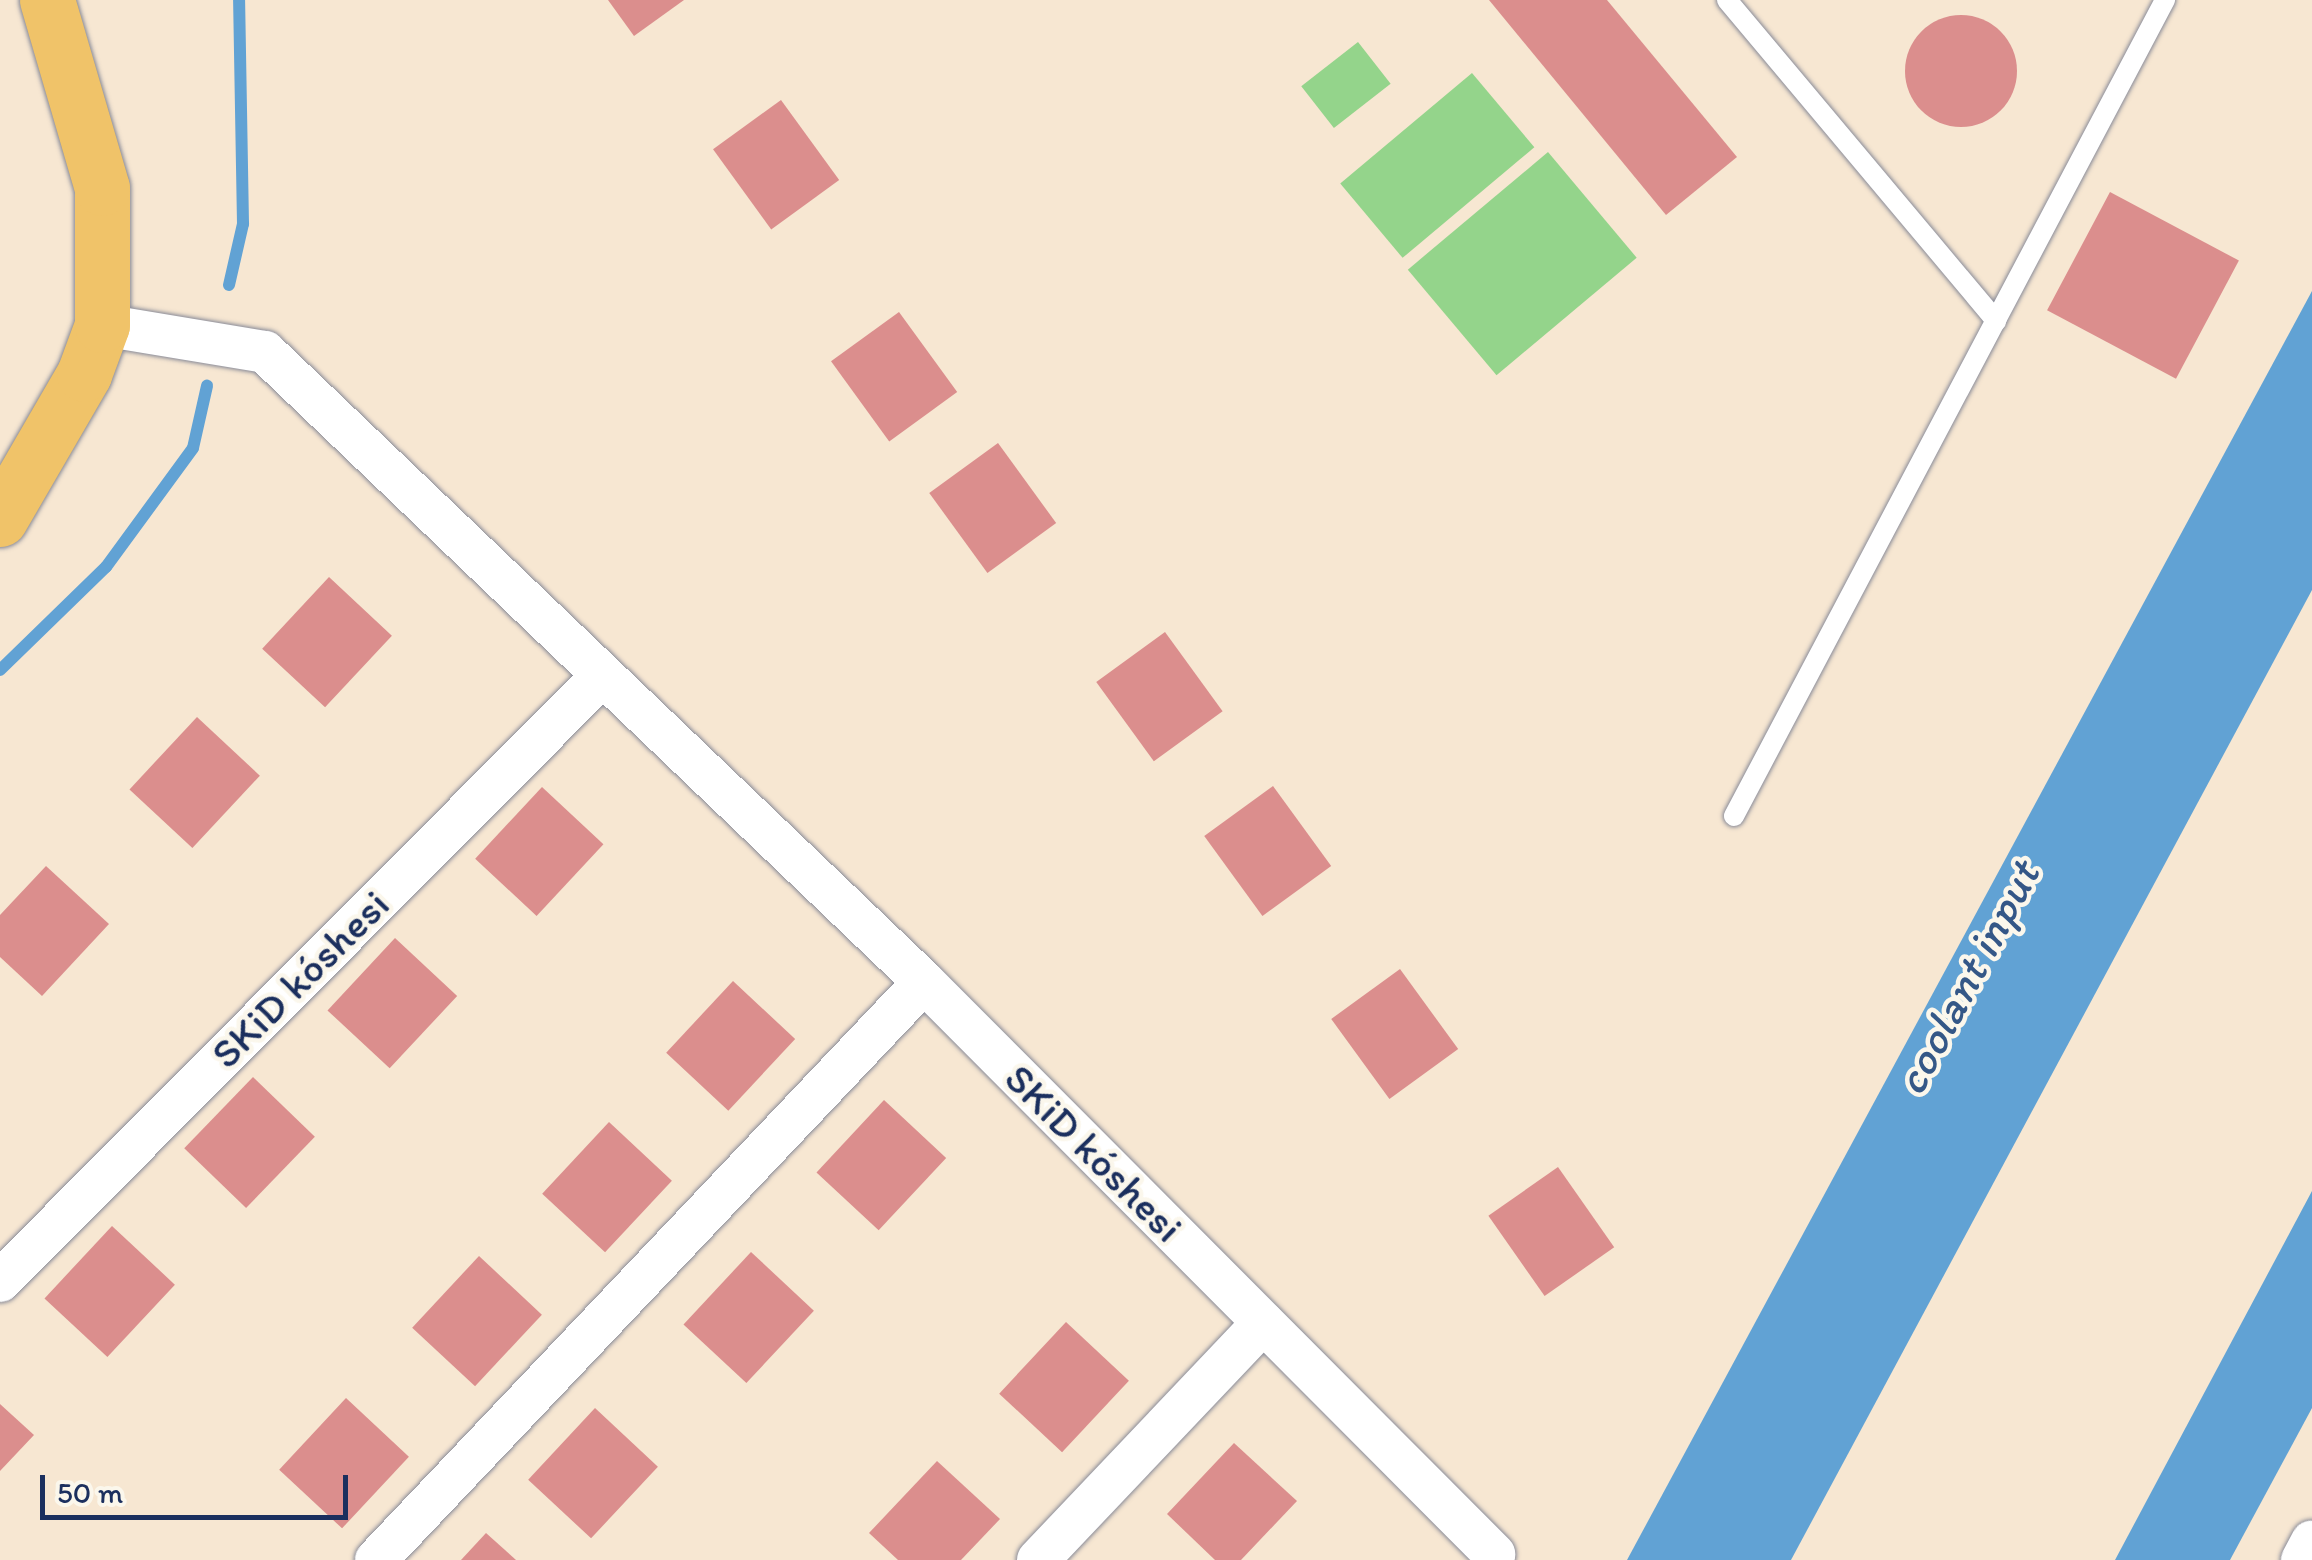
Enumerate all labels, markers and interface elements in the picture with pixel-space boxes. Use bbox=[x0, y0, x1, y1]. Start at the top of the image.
water label: coolant input bbox=[1883, 852, 2051, 1104]
street label: SKiD kóshesi bbox=[200, 879, 400, 1079]
street label: SKiD kóshesi bbox=[994, 1053, 1194, 1253]
scale bar bbox=[45, 1455, 352, 1517]
text: 50 m bbox=[57, 1474, 123, 1511]

